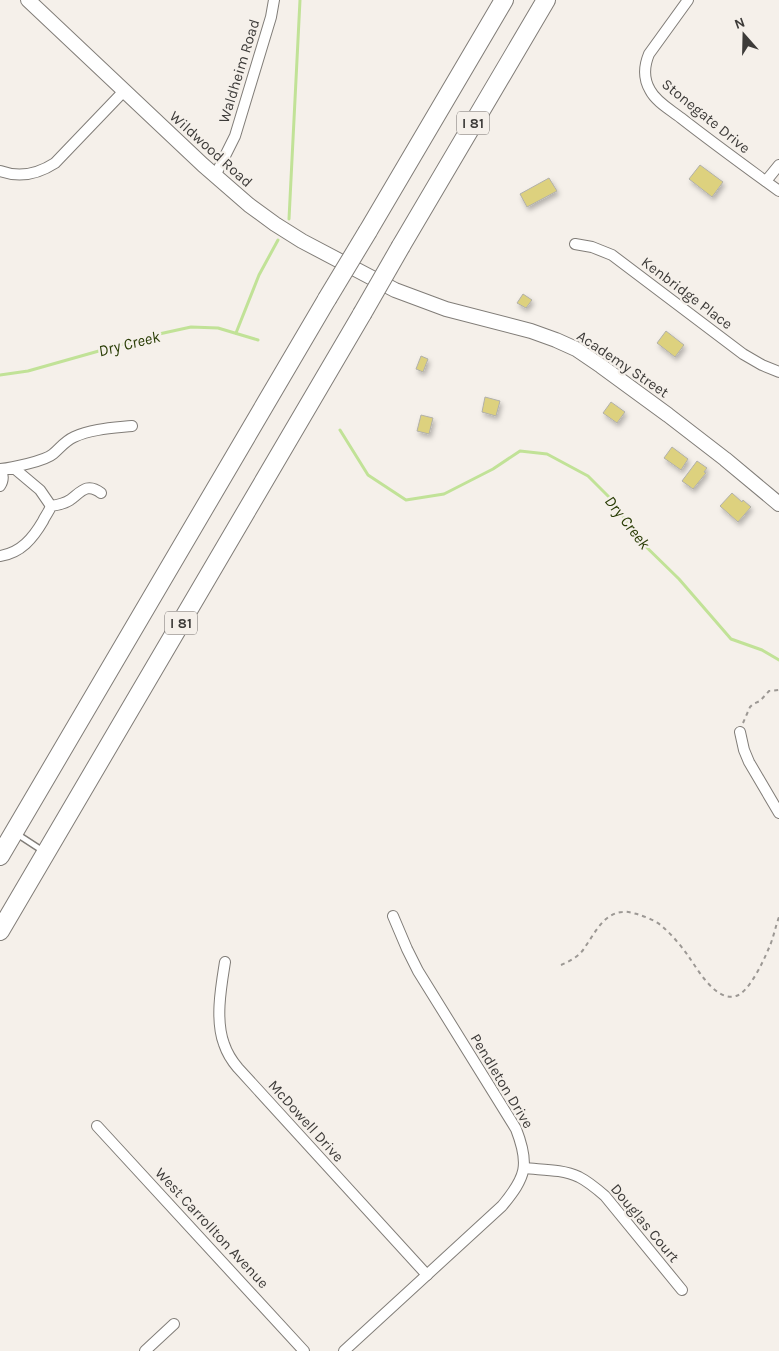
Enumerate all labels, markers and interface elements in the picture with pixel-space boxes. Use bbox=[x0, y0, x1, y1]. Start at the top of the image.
north arrow bbox=[719, 10, 769, 60]
text: N bbox=[732, 14, 747, 33]
street label: Waldheim Road bbox=[215, 17, 263, 125]
street label: Stonegate Drive bbox=[658, 75, 754, 157]
street label: Wildwood Road bbox=[166, 107, 256, 191]
road number: I 81 bbox=[457, 112, 489, 134]
street label: Kenbridge Place bbox=[638, 253, 736, 333]
water label: Dry Creek bbox=[96, 326, 163, 360]
street label: Academy Street bbox=[574, 327, 673, 402]
water label: Dry Creek bbox=[601, 492, 655, 554]
road number: I 81 bbox=[165, 612, 197, 634]
street label: Pendleton Drive bbox=[467, 1030, 537, 1132]
street label: McDowell Drive bbox=[264, 1076, 348, 1166]
street label: West Carrollton Avenue bbox=[151, 1164, 273, 1292]
street label: Douglas Court bbox=[607, 1180, 683, 1266]

